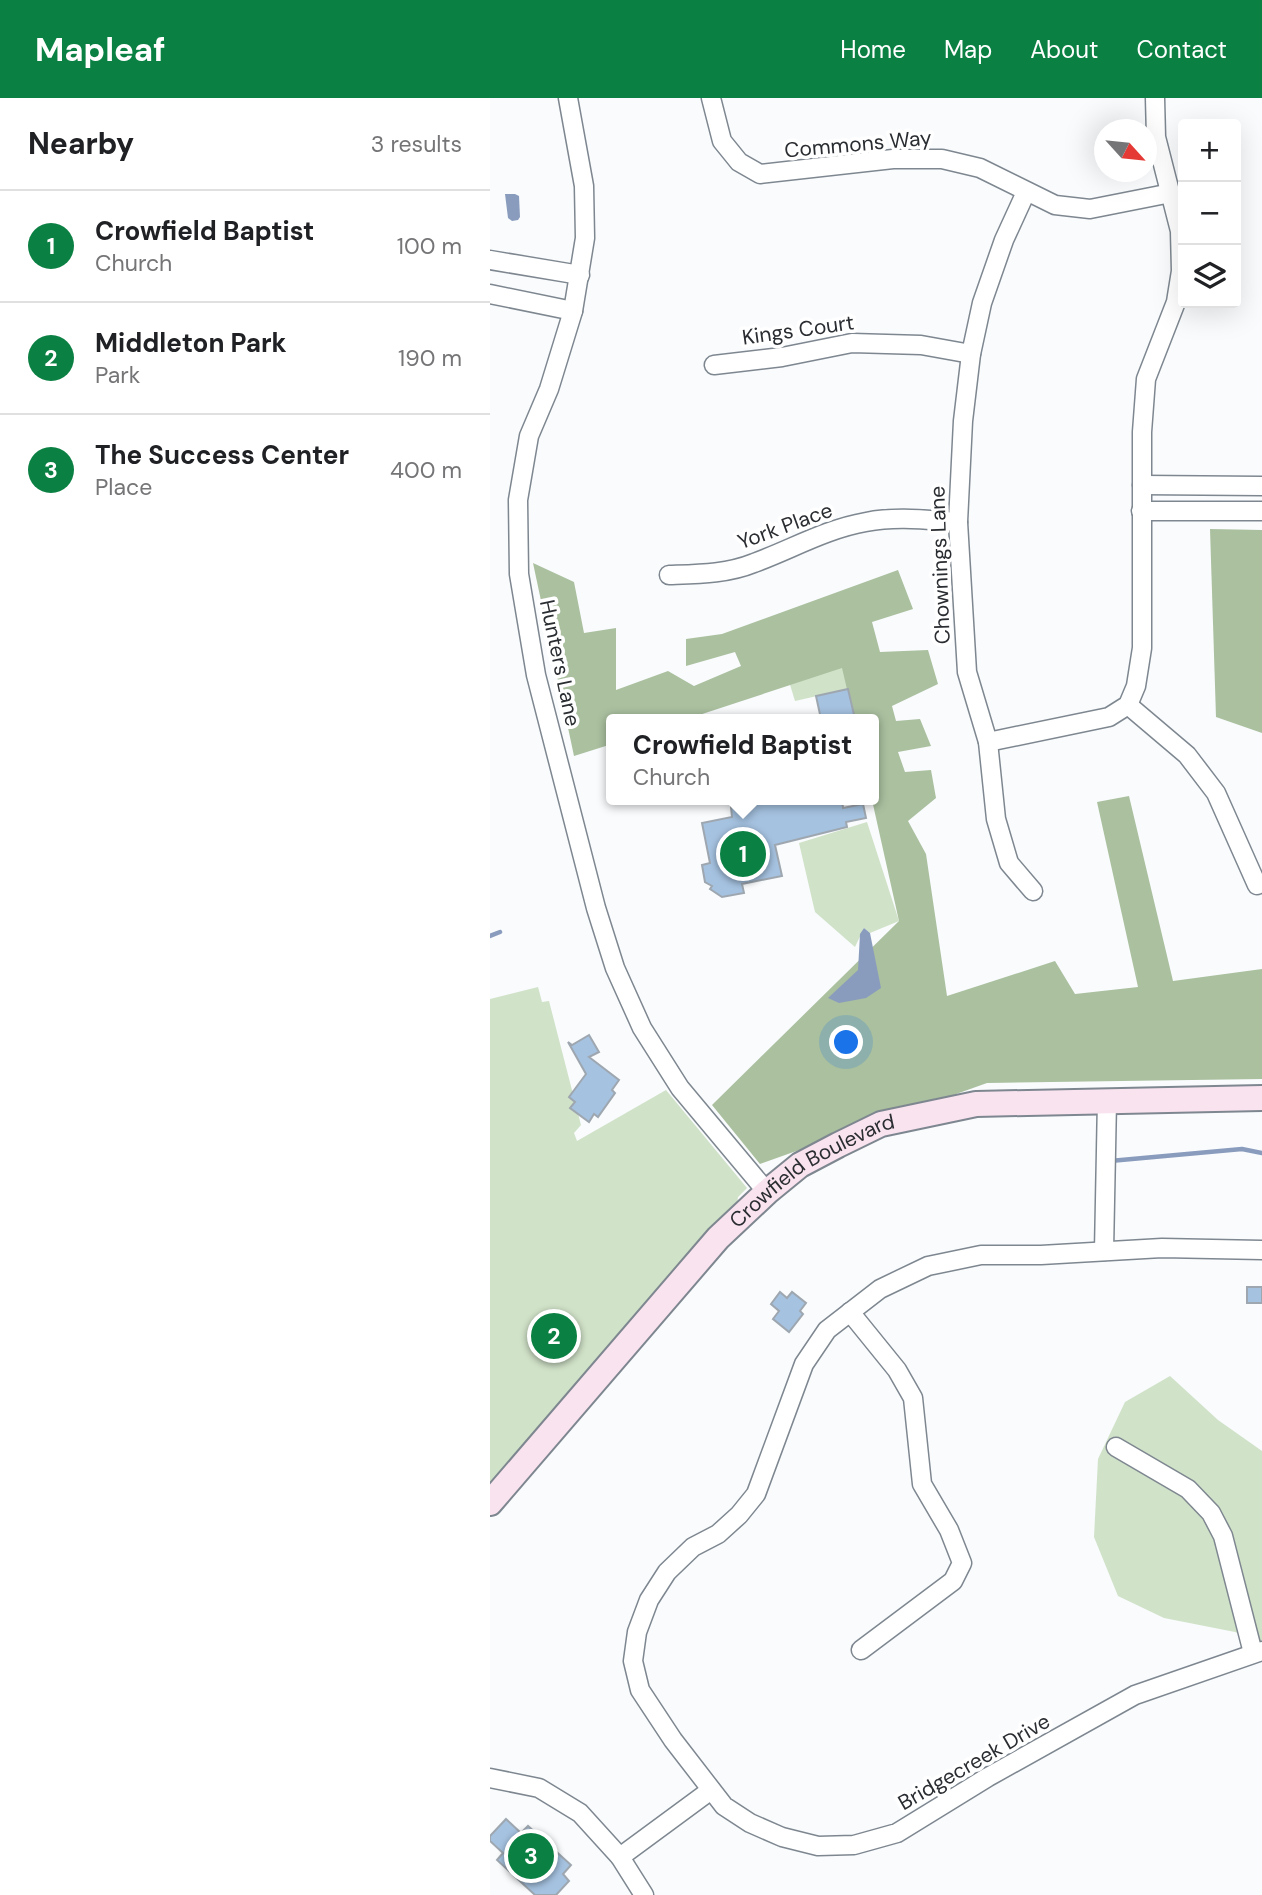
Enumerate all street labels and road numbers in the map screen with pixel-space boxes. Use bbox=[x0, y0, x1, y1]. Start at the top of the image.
street label: Commons Way bbox=[783, 124, 933, 164]
street label: Kings Court bbox=[740, 308, 856, 352]
street label: Chownings Lane bbox=[923, 485, 957, 645]
street label: York Place bbox=[734, 496, 836, 556]
street label: Hunters Lane bbox=[533, 597, 587, 729]
street label: Crowfield Boulevard bbox=[723, 1107, 897, 1234]
street label: Bridgecreek Drive bbox=[893, 1707, 1055, 1817]

